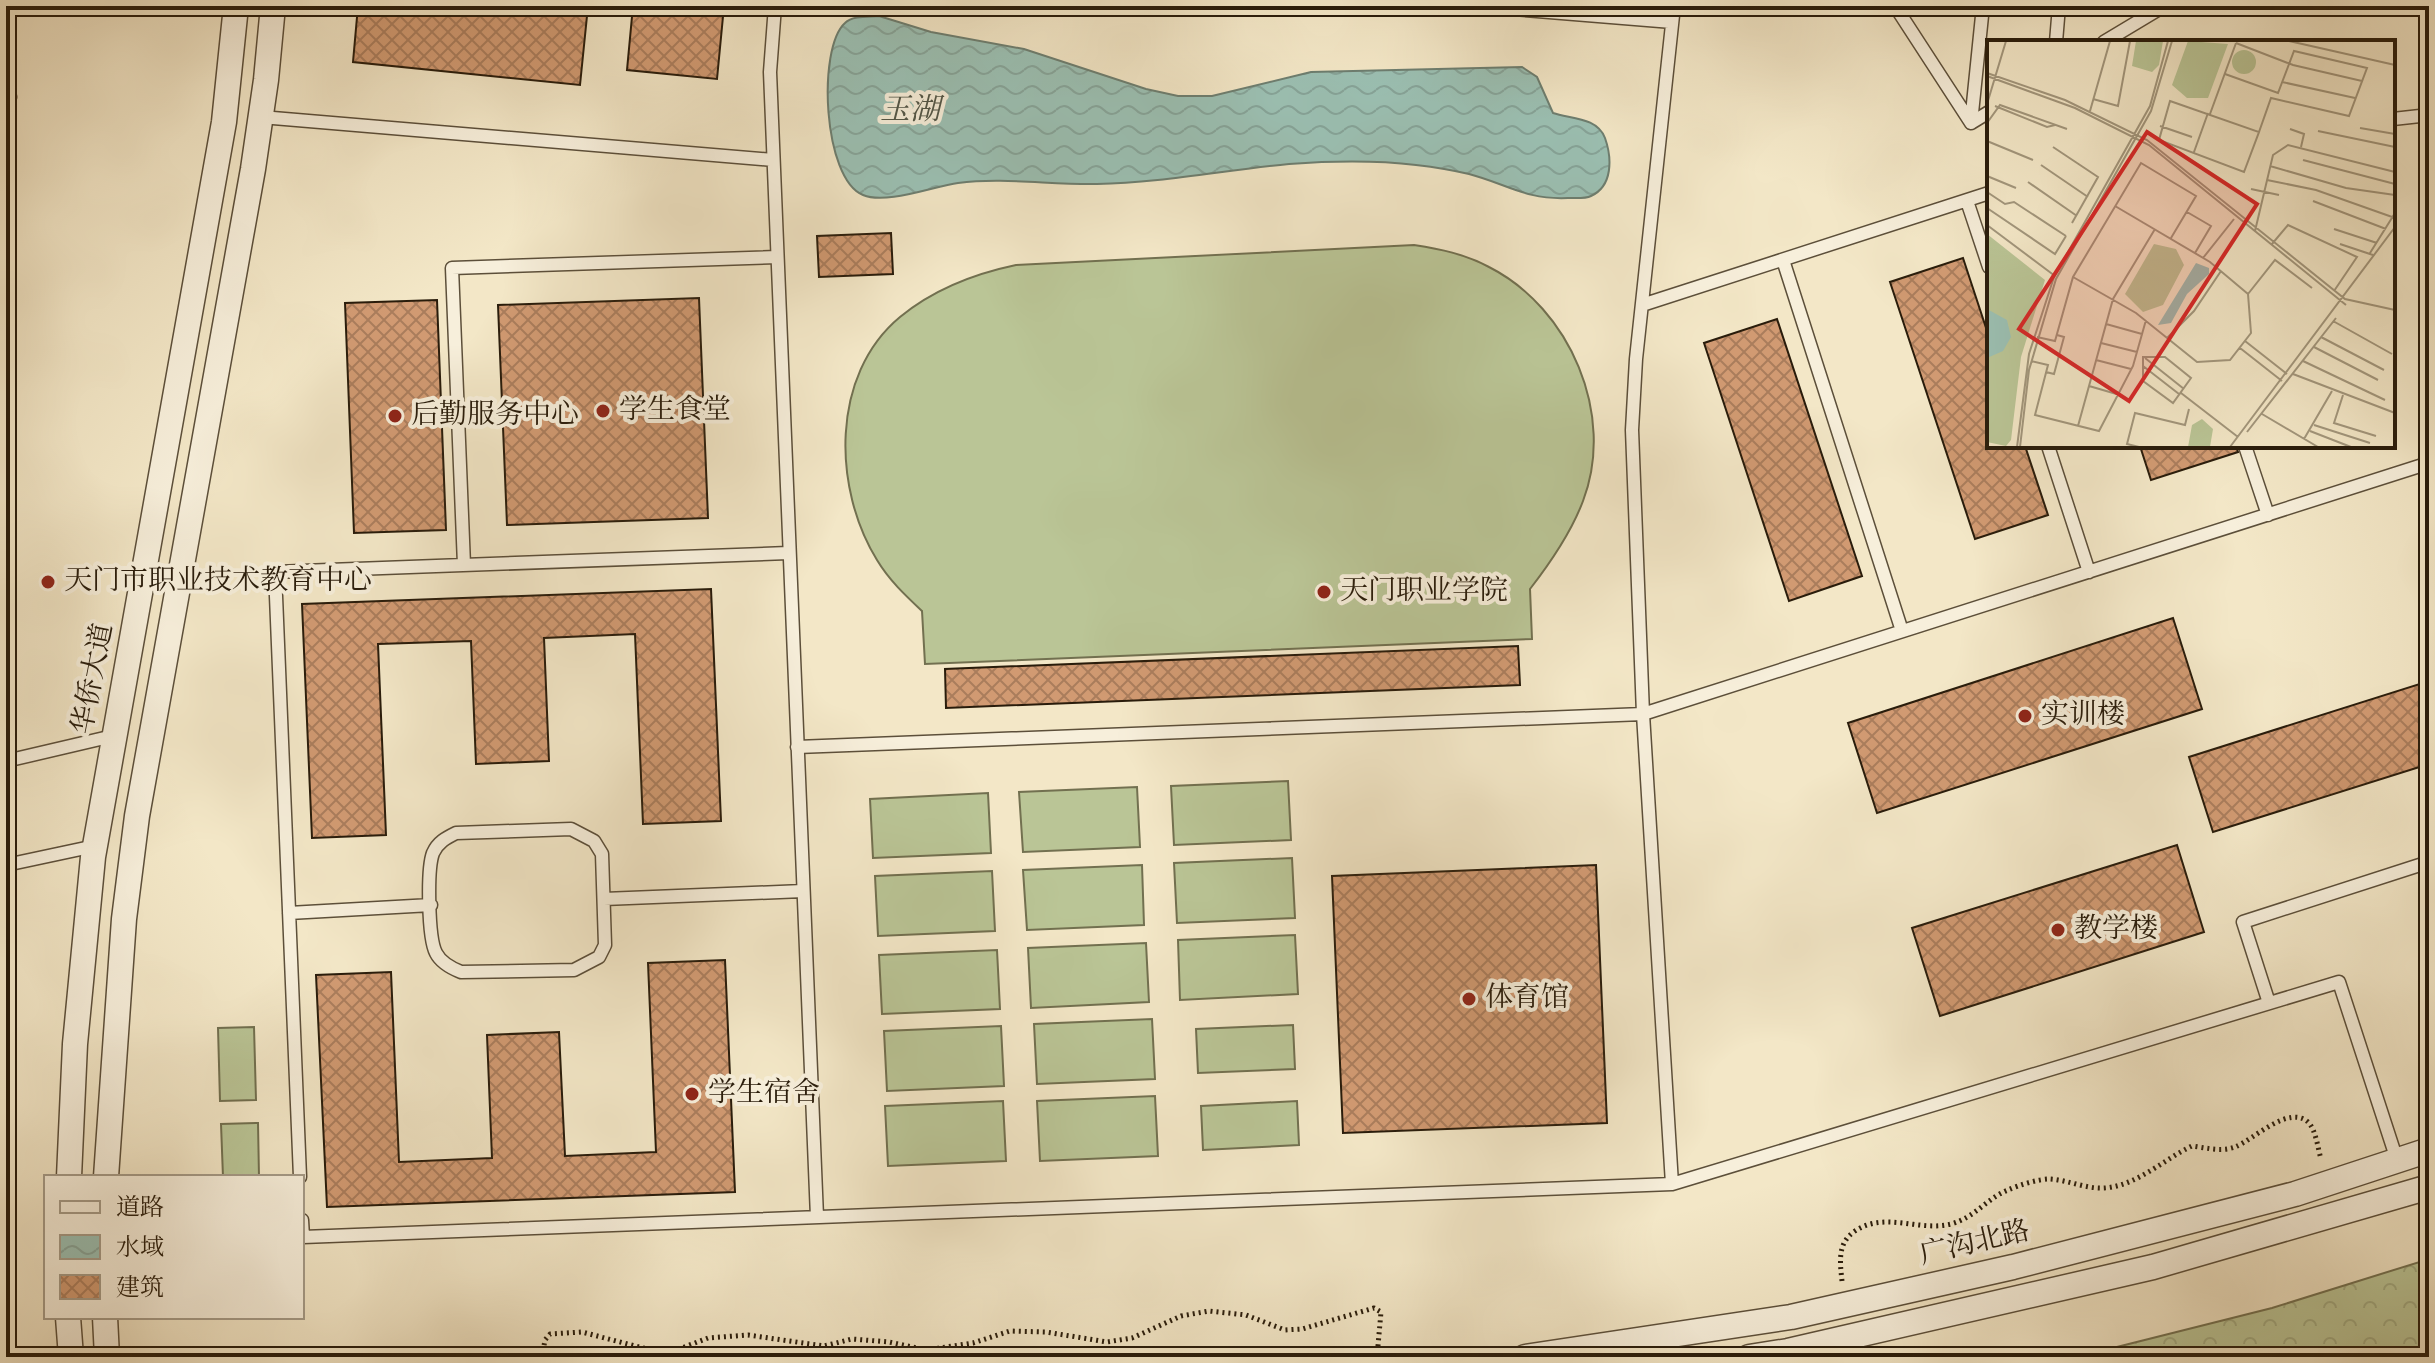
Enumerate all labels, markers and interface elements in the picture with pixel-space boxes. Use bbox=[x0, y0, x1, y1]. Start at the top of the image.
inset map bbox=[1987, 40, 2395, 448]
water label: 玉湖 bbox=[880, 90, 945, 133]
place label: 学生食堂 bbox=[619, 391, 731, 431]
place label: 后勤服务中心 bbox=[411, 396, 579, 436]
marker: 学生食堂 bbox=[594, 402, 612, 420]
marker: 后勤服务中心 bbox=[386, 407, 404, 425]
place label: 天门市职业技术教育中心 bbox=[64, 562, 372, 602]
place label: 天门职业学院 bbox=[1340, 572, 1508, 612]
marker: 天门市职业技术教育中心 bbox=[39, 573, 57, 591]
marker: 天门职业学院 bbox=[1315, 583, 1333, 601]
street label: 华侨大道 bbox=[64, 620, 124, 738]
place label: 实训楼 bbox=[2041, 696, 2125, 736]
marker: 实训楼 bbox=[2016, 707, 2034, 725]
place label: 教学楼 bbox=[2074, 910, 2158, 950]
marker: 教学楼 bbox=[2049, 921, 2067, 939]
place label: 体育馆 bbox=[1485, 979, 1569, 1019]
marker: 体育馆 bbox=[1460, 990, 1478, 1008]
place label: 学生宿舍 bbox=[708, 1074, 820, 1114]
marker: 学生宿舍 bbox=[683, 1085, 701, 1103]
legend bbox=[44, 1175, 304, 1319]
text: 道路 bbox=[116, 1192, 164, 1226]
street label: 广沟北路 bbox=[1916, 1212, 2034, 1276]
text: 水域 bbox=[116, 1232, 164, 1266]
text: 建筑 bbox=[116, 1272, 164, 1306]

